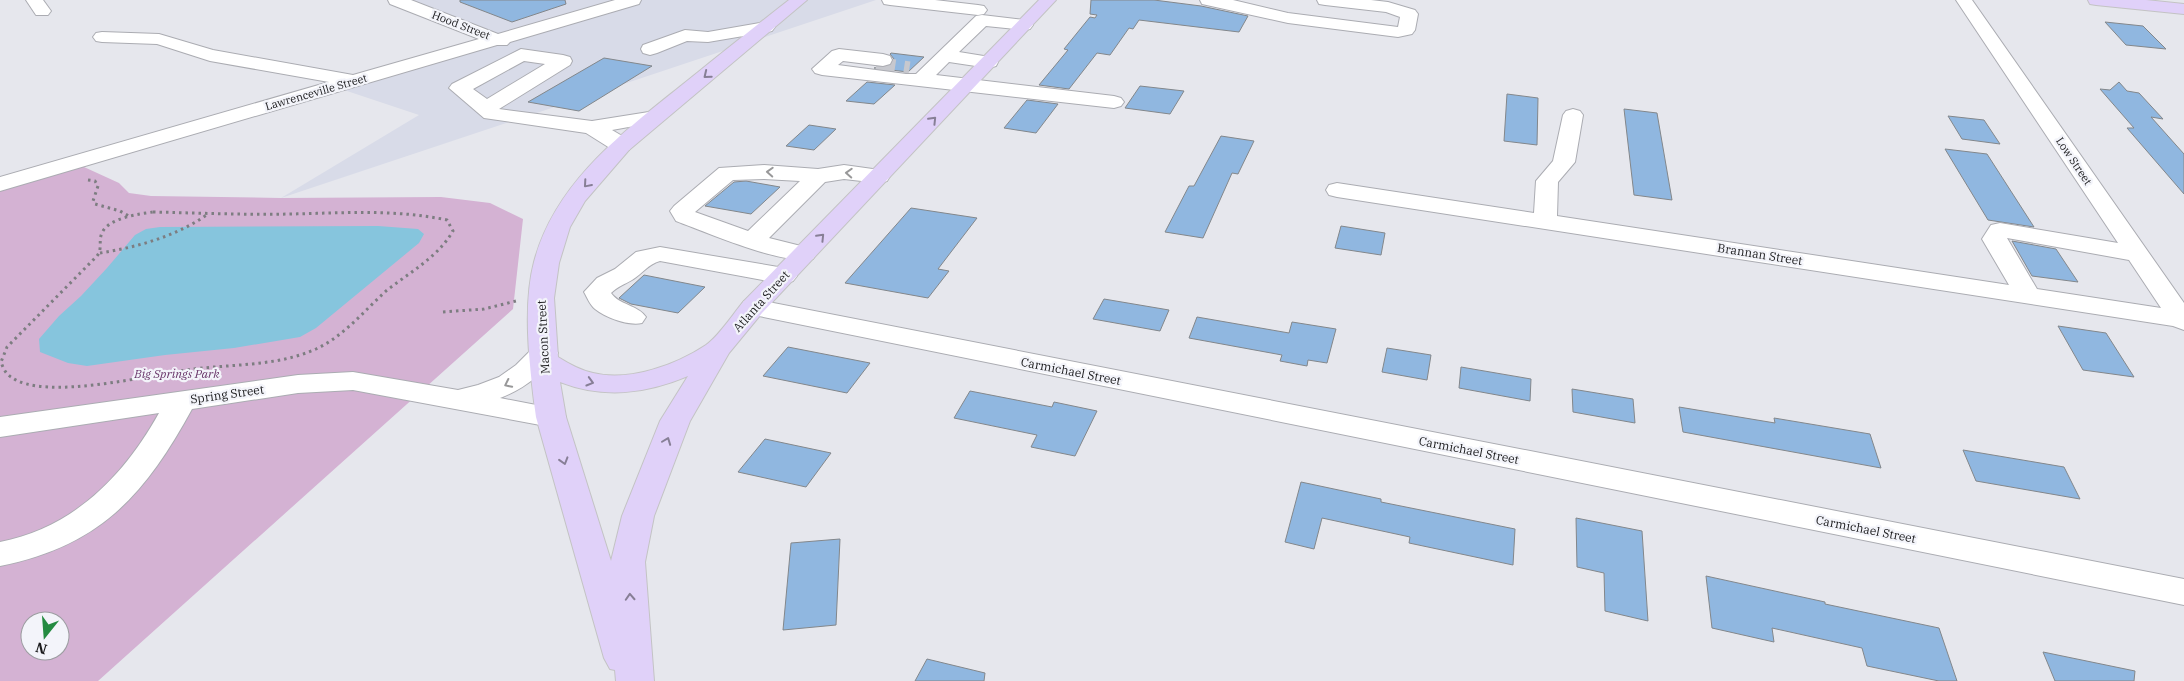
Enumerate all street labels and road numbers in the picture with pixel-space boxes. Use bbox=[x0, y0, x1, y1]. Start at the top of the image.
street label: Hood Street bbox=[430, 7, 492, 43]
street label: Lawrenceville Street bbox=[263, 71, 369, 113]
street label: Low Street bbox=[2053, 134, 2095, 188]
street label: Brannan Street bbox=[1716, 240, 1804, 268]
street label: Atlanta Street bbox=[730, 267, 792, 335]
street label: Macon Street bbox=[534, 300, 552, 374]
street label: Carmichael Street bbox=[1020, 354, 1122, 388]
street label: Spring Street bbox=[189, 381, 265, 407]
street label: Carmichael Street bbox=[1418, 433, 1520, 467]
street label: Carmichael Street bbox=[1815, 512, 1917, 546]

